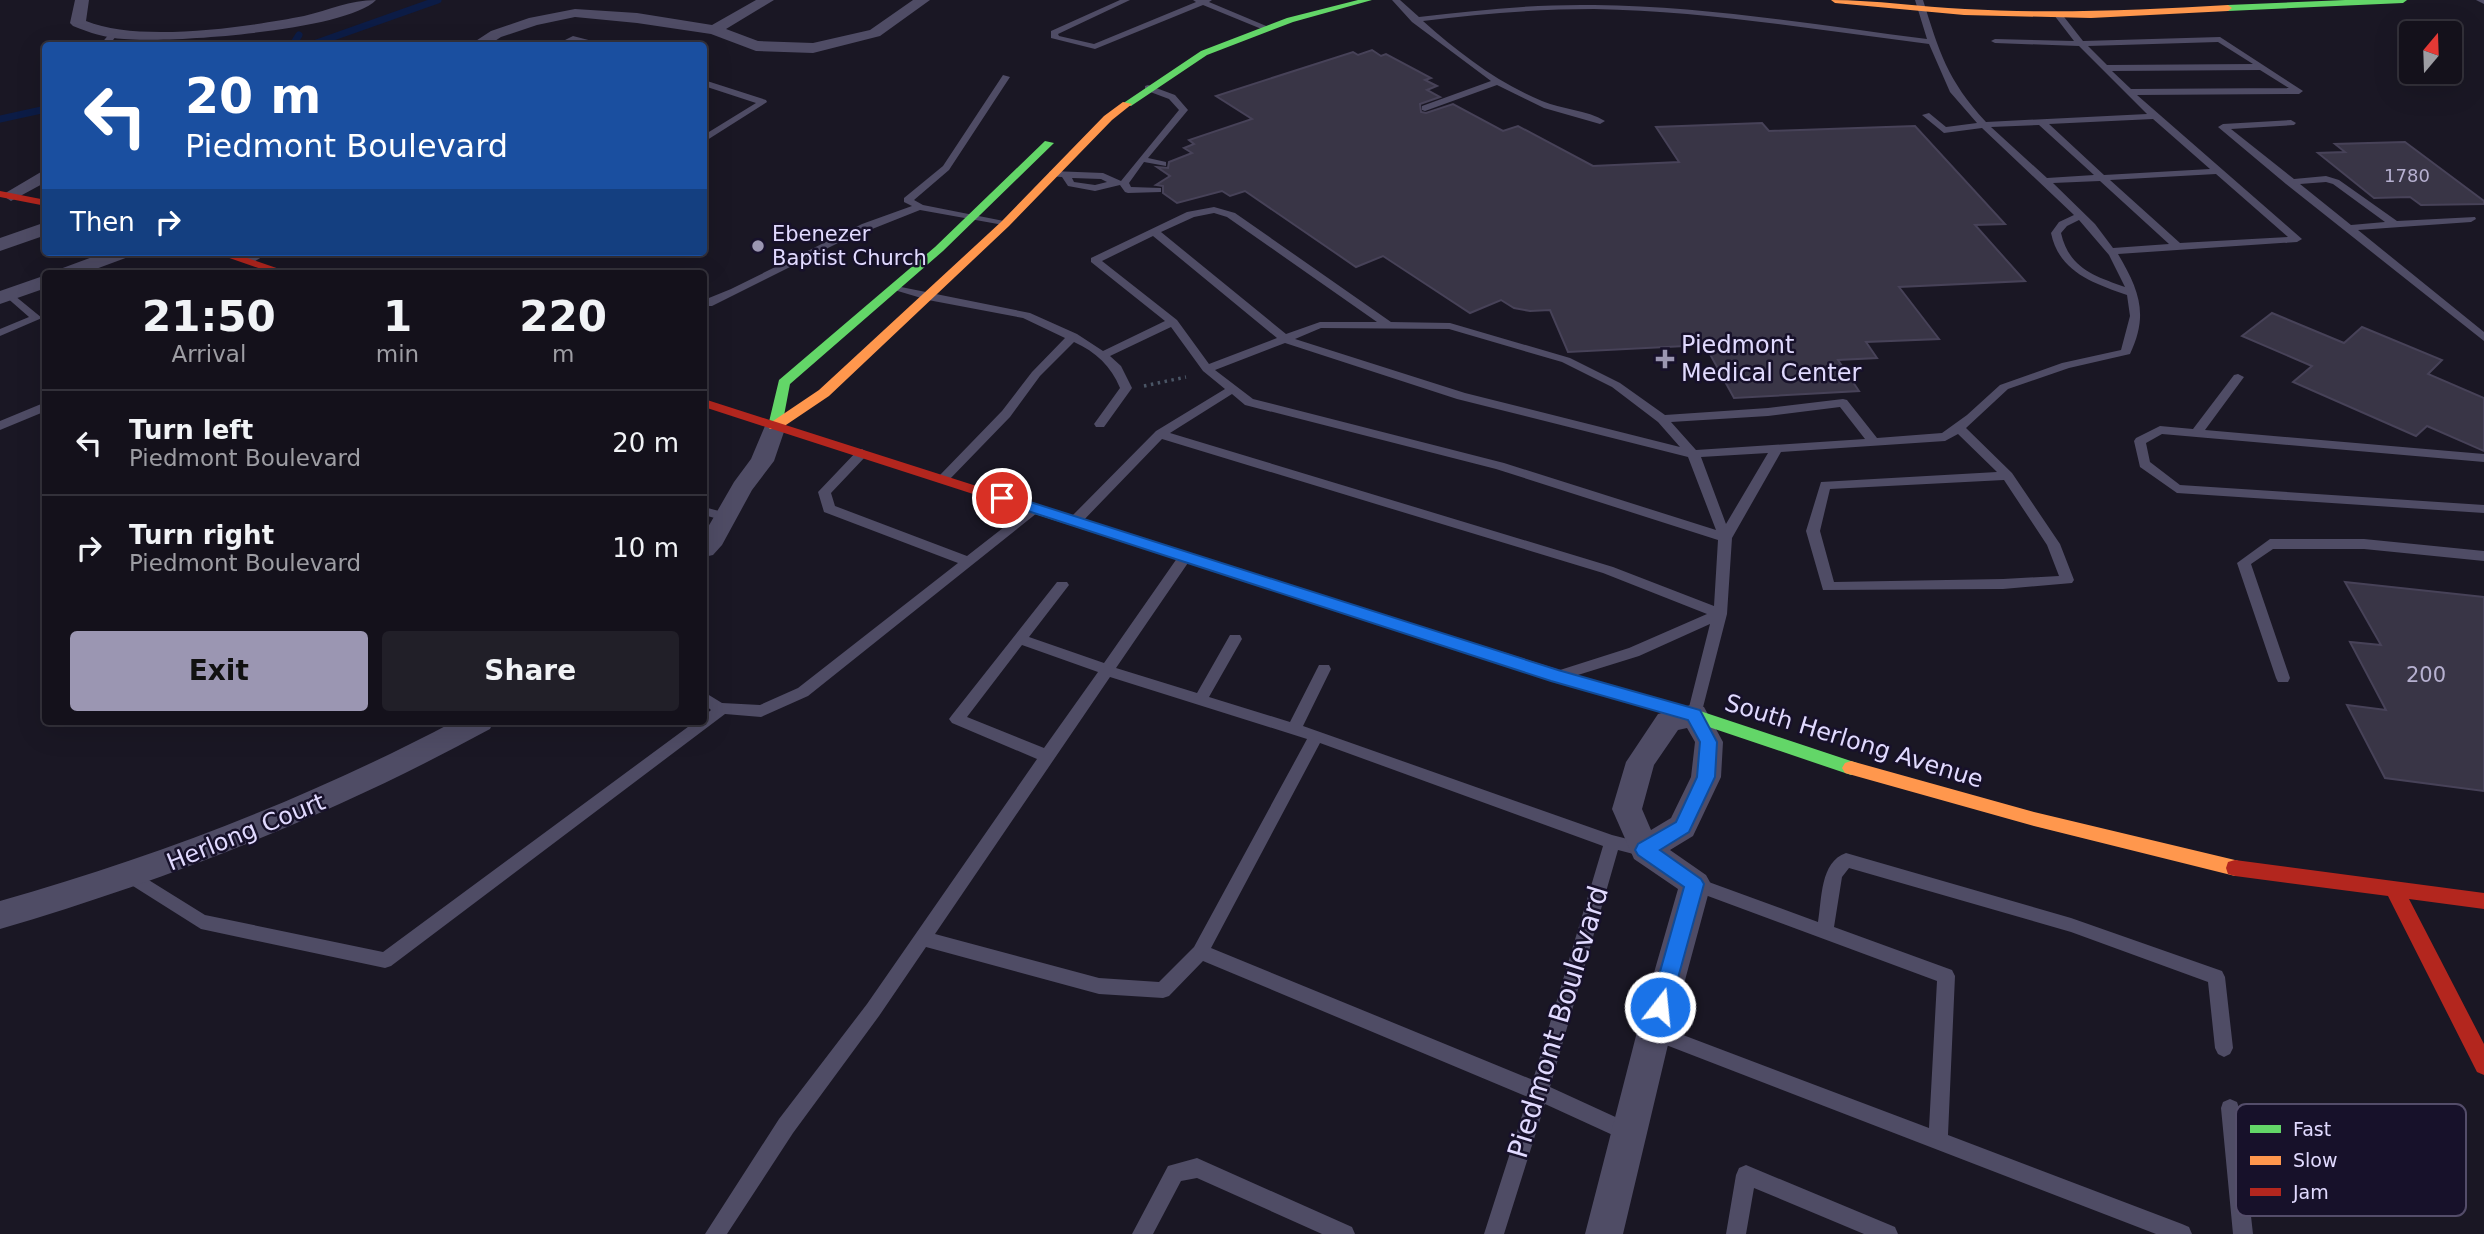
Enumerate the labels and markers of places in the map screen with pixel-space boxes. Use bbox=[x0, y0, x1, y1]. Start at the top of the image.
place label: Ebenezer Baptist Church bbox=[772, 222, 927, 270]
marker: Ebenezer Baptist Church bbox=[750, 238, 766, 254]
place label: Piedmont Medical Center bbox=[1681, 331, 1861, 387]
marker: Piedmont Medical Center bbox=[1655, 349, 1675, 369]
pin bbox=[972, 468, 1032, 528]

